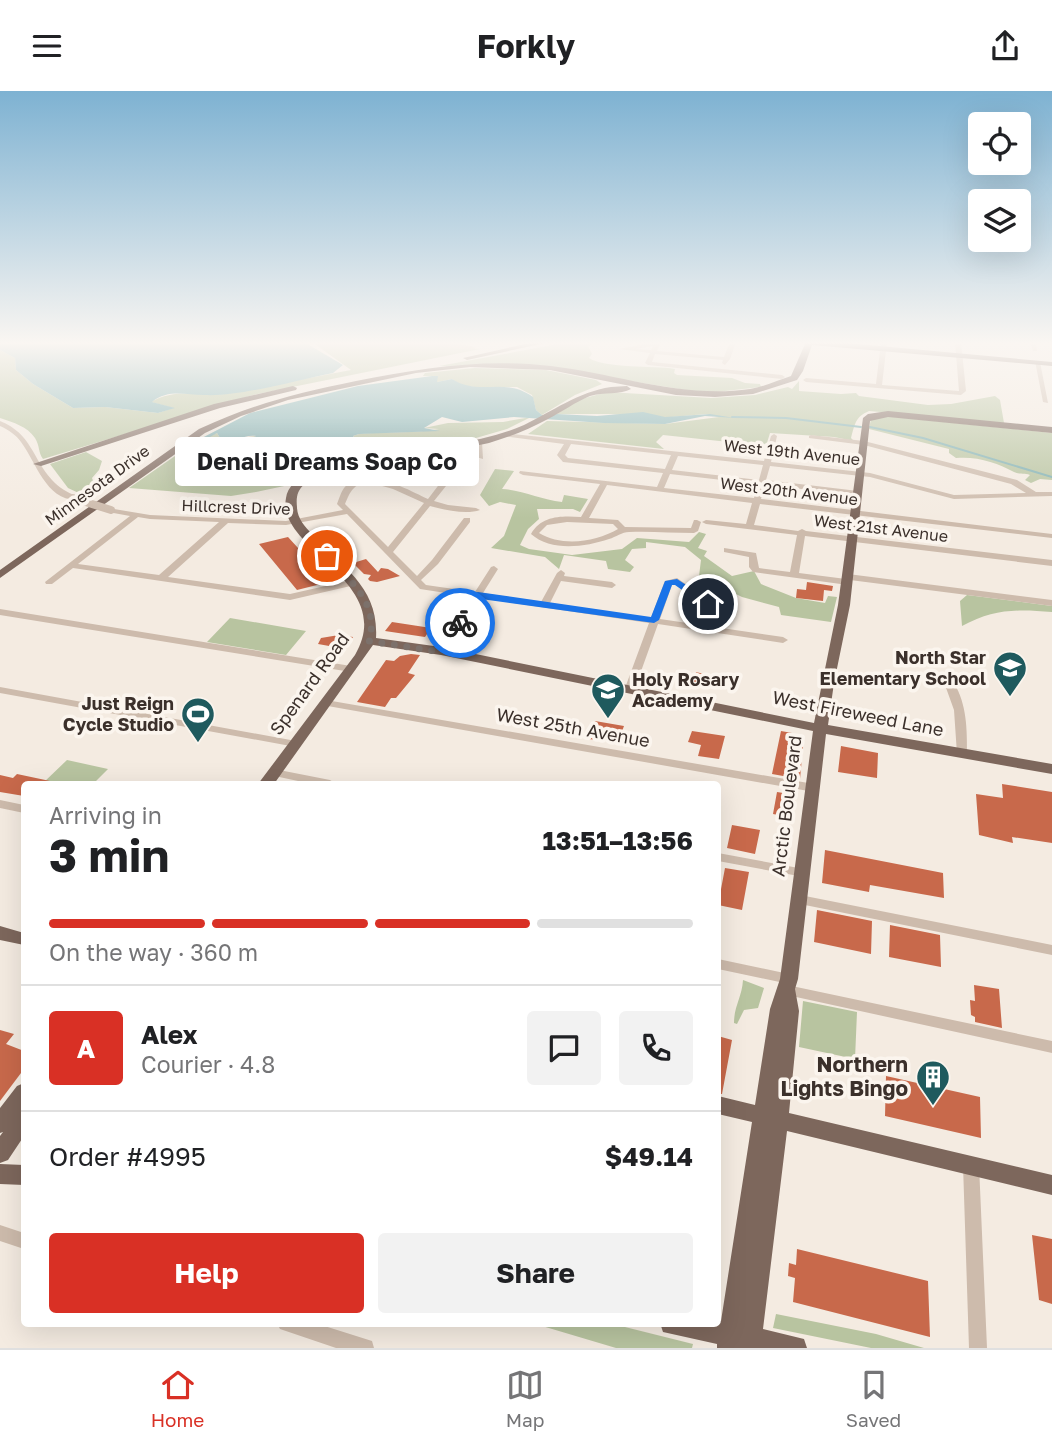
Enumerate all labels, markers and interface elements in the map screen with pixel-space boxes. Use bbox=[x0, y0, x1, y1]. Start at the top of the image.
icon: menu bbox=[28, 27, 66, 65]
text: Forkly bbox=[477, 27, 575, 65]
icon: share bbox=[986, 27, 1024, 65]
map controls bbox=[968, 112, 1031, 252]
button: locate bbox=[968, 112, 1031, 175]
button: layers bbox=[968, 189, 1031, 252]
street label: West 19th Avenue bbox=[723, 435, 861, 469]
callout: Denali Dreams Soap Co bbox=[175, 437, 479, 486]
street label: Minnesota Drive bbox=[41, 440, 153, 530]
text: Denali Dreams Soap Co bbox=[197, 447, 457, 475]
street label: West 20th Avenue bbox=[719, 473, 859, 509]
street label: Hillcrest Drive bbox=[181, 495, 291, 519]
street label: West 21st Avenue bbox=[813, 510, 949, 546]
pin bbox=[297, 526, 357, 586]
icon: bag bbox=[308, 537, 346, 575]
pin bbox=[678, 574, 738, 634]
icon: home bbox=[689, 585, 727, 623]
courier bbox=[425, 588, 495, 658]
icon: bike bbox=[441, 604, 479, 642]
street label: Spenard Road bbox=[265, 628, 354, 739]
place label: North Star Elementary School bbox=[820, 646, 986, 689]
school or university icon: North Star Elementary School bbox=[991, 649, 1029, 698]
place label: Holy Rosary Academy bbox=[632, 668, 739, 711]
school or university icon: Holy Rosary Academy bbox=[589, 671, 627, 720]
street label: West Fireweed Lane bbox=[771, 686, 946, 740]
place label: Just Reign Cycle Studio bbox=[63, 692, 174, 735]
sports icon: Just Reign Cycle Studio bbox=[179, 695, 217, 744]
street label: West 25th Avenue bbox=[495, 703, 652, 751]
street label: Arctic Boulevard bbox=[766, 734, 806, 878]
text: Arriving in bbox=[49, 801, 162, 829]
text: 13:51–13:56 bbox=[542, 825, 693, 856]
text: 3 min bbox=[49, 827, 169, 882]
text: On the way · 360 m bbox=[49, 938, 258, 966]
button: chat bbox=[527, 1011, 601, 1085]
button: phone bbox=[619, 1011, 693, 1085]
text: Alex bbox=[141, 1019, 198, 1050]
text: A bbox=[77, 1033, 95, 1064]
text: Courier · 4.8 bbox=[141, 1050, 275, 1078]
place label: Northern Lights Bingo bbox=[780, 1051, 908, 1101]
building icon: Northern Lights Bingo bbox=[914, 1058, 952, 1107]
text: Order #4995 bbox=[49, 1141, 206, 1172]
text: $49.14 bbox=[605, 1141, 693, 1172]
button: Help bbox=[49, 1233, 364, 1313]
button: Share bbox=[378, 1233, 693, 1313]
tab: Home bbox=[151, 1366, 204, 1431]
tab: Map bbox=[506, 1366, 544, 1431]
tab: Saved bbox=[846, 1366, 901, 1431]

